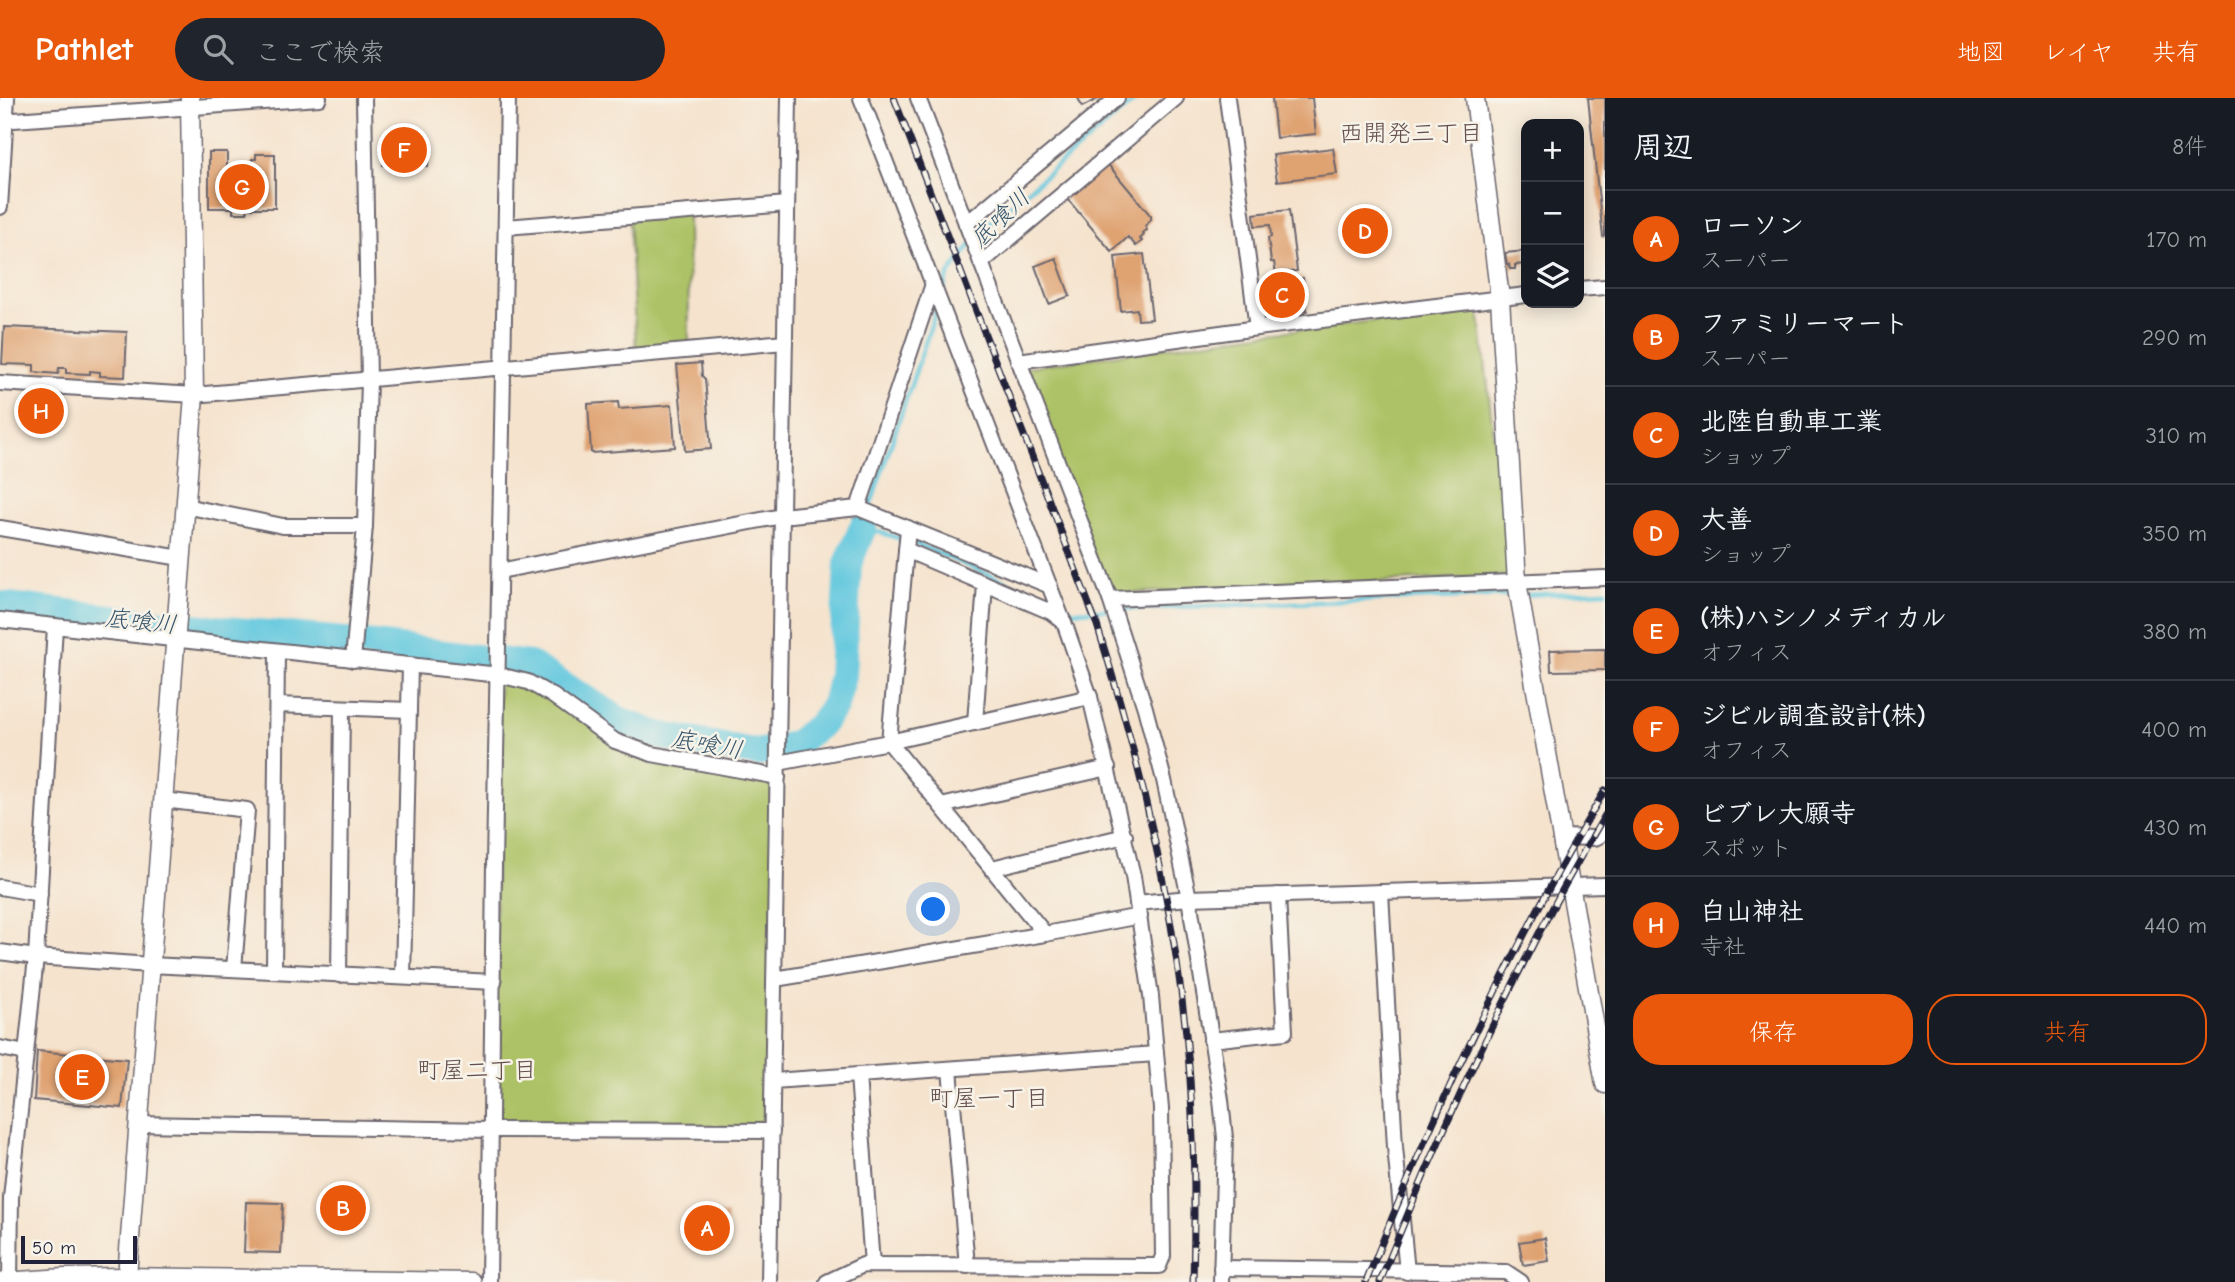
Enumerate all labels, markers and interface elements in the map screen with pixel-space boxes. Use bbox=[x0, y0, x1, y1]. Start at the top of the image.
search box bbox=[175, 18, 665, 81]
text: Pathlet bbox=[35, 30, 133, 68]
icon: search bbox=[199, 30, 237, 68]
text: ここで検索 bbox=[255, 38, 385, 68]
text: 地図 bbox=[1957, 38, 2005, 66]
text: レイヤ bbox=[2043, 38, 2114, 66]
text: 共有 bbox=[2152, 38, 2200, 66]
district label: 西開発三丁目 bbox=[1339, 119, 1483, 147]
map controls bbox=[1521, 119, 1584, 308]
button: + bbox=[1521, 119, 1584, 182]
pin: F bbox=[381, 124, 427, 176]
text: 周辺 bbox=[1633, 130, 1693, 165]
text: 8件 bbox=[2172, 133, 2207, 160]
pin: G bbox=[219, 161, 265, 213]
button: − bbox=[1521, 182, 1584, 245]
water label: 底喰川 bbox=[964, 183, 1036, 253]
pin: D bbox=[1342, 205, 1388, 257]
text: ローソン bbox=[1700, 211, 1804, 241]
text: A bbox=[1650, 226, 1662, 253]
text: 170 m bbox=[2146, 226, 2207, 253]
button: layers bbox=[1521, 245, 1584, 308]
text: スーパー bbox=[1700, 247, 1791, 274]
pin: C bbox=[1259, 269, 1305, 321]
text: ファミリーマート bbox=[1700, 309, 1909, 339]
text: B bbox=[1649, 324, 1663, 351]
text: 290 m bbox=[2142, 324, 2207, 351]
text: スーパー bbox=[1700, 345, 1791, 372]
pin: H bbox=[18, 385, 64, 437]
text: 北陸自動車工業 bbox=[1700, 407, 1882, 437]
text: C bbox=[1649, 422, 1663, 449]
text: 310 m bbox=[2146, 422, 2207, 449]
text: ショップ bbox=[1700, 443, 1791, 470]
text: 大善 bbox=[1700, 505, 1752, 535]
text: D bbox=[1649, 520, 1663, 547]
text: 350 m bbox=[2142, 520, 2207, 547]
text: ショップ bbox=[1700, 541, 1791, 568]
water label: 底喰川 bbox=[104, 603, 178, 639]
text: (株)ハシノメディカル bbox=[1700, 603, 1947, 633]
text: E bbox=[1649, 618, 1663, 645]
text: 380 m bbox=[2143, 618, 2207, 645]
text: オフィス bbox=[1700, 639, 1792, 666]
text: ジビル調査設計(株) bbox=[1700, 701, 1926, 731]
text: F bbox=[1649, 716, 1663, 743]
text: 400 m bbox=[2141, 716, 2207, 743]
water label: 底喰川 bbox=[669, 724, 745, 764]
text: オフィス bbox=[1700, 737, 1792, 764]
text: ビブレ大願寺 bbox=[1700, 799, 1856, 829]
text: G bbox=[1648, 814, 1664, 841]
text: 430 m bbox=[2144, 814, 2207, 841]
text: スポット bbox=[1700, 835, 1792, 862]
your location bbox=[916, 892, 950, 926]
text: 白山神社 bbox=[1700, 897, 1804, 927]
text: H bbox=[1648, 912, 1664, 939]
text: 440 m bbox=[2144, 912, 2207, 939]
text: 寺社 bbox=[1700, 933, 1746, 960]
button: 保存 bbox=[1633, 994, 1913, 1065]
button: 共有 bbox=[1927, 994, 2207, 1065]
pin: E bbox=[59, 1051, 105, 1103]
district label: 町屋二丁目 bbox=[417, 1056, 537, 1084]
district label: 町屋一丁目 bbox=[929, 1084, 1049, 1112]
pin: B bbox=[320, 1182, 366, 1234]
pin: A bbox=[684, 1202, 730, 1254]
scale bar bbox=[21, 1233, 136, 1265]
text: 50 m bbox=[32, 1237, 76, 1259]

